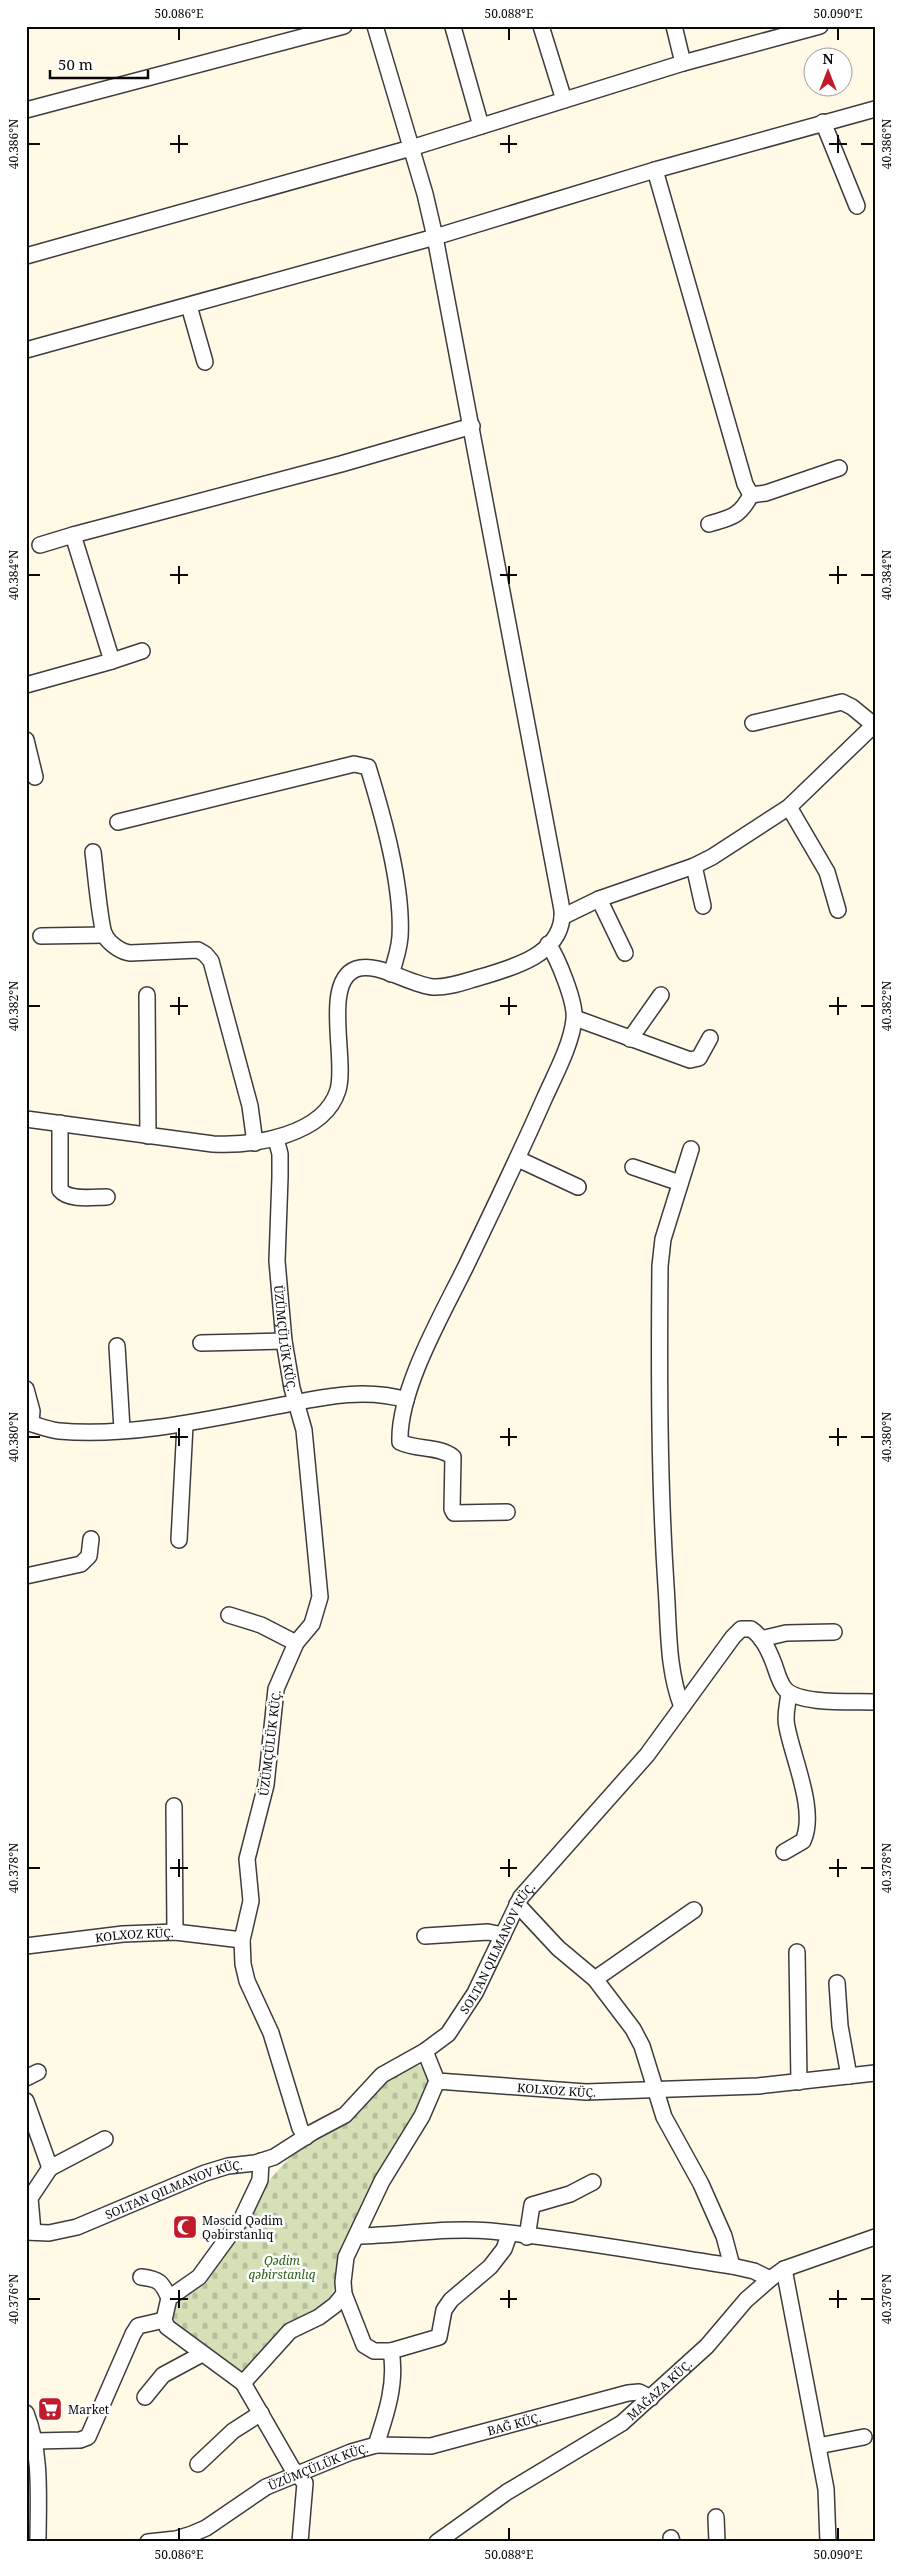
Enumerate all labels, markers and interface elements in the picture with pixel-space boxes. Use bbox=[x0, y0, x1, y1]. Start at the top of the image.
text: 50.086°E bbox=[155, 5, 203, 22]
text: 50.088°E bbox=[485, 5, 533, 22]
text: 50.090°E bbox=[814, 5, 862, 22]
scale bar bbox=[50, 48, 148, 80]
north arrow bbox=[804, 48, 854, 98]
text: N bbox=[822, 49, 834, 68]
text: 50 m bbox=[58, 54, 93, 74]
text: 40.386°N bbox=[5, 119, 22, 169]
text: 40.386°N bbox=[878, 119, 895, 169]
text: 40.384°N bbox=[5, 550, 22, 600]
text: 40.384°N bbox=[878, 550, 895, 600]
text: 40.382°N bbox=[5, 981, 22, 1031]
text: 40.382°N bbox=[878, 981, 895, 1031]
street label: ÜZÜMÇÜLÜK KÜÇ. bbox=[271, 1284, 301, 1393]
text: 40.380°N bbox=[5, 1412, 22, 1462]
text: 40.380°N bbox=[878, 1412, 895, 1462]
street label: ÜZÜMÇÜLÜK KÜÇ. bbox=[255, 1689, 285, 1797]
text: 40.378°N bbox=[5, 1843, 22, 1893]
text: 40.378°N bbox=[878, 1843, 895, 1893]
street label: SOLTAN QILMANOV KÜÇ. bbox=[455, 1879, 539, 2017]
street label: KOLXOZ KÜÇ. bbox=[94, 1924, 174, 1946]
street label: KOLXOZ KÜÇ. bbox=[517, 2078, 596, 2101]
street label: SOLTAN QILMANOV KÜÇ. bbox=[102, 2156, 243, 2223]
place label: Məscid Qədim Qəbirstanlıq bbox=[202, 2212, 283, 2243]
mosque icon: Məscid Qədim Qəbirstanlıq bbox=[172, 2214, 198, 2240]
park label: Qədim qəbirstanlıq bbox=[249, 2252, 316, 2283]
text: 40.376°N bbox=[5, 2274, 22, 2324]
text: 40.376°N bbox=[878, 2274, 895, 2324]
street label: MAĞAZA KÜÇ. bbox=[623, 2355, 695, 2424]
supermarket icon: Market bbox=[37, 2396, 63, 2422]
place label: Market bbox=[68, 2401, 109, 2418]
street label: BAĞ KÜÇ. bbox=[485, 2408, 543, 2439]
street label: ÜZÜMÇÜLÜK KÜÇ. bbox=[265, 2439, 370, 2494]
text: 50.086°E bbox=[155, 2546, 203, 2563]
text: 50.088°E bbox=[485, 2546, 533, 2563]
text: 50.090°E bbox=[814, 2546, 862, 2563]

